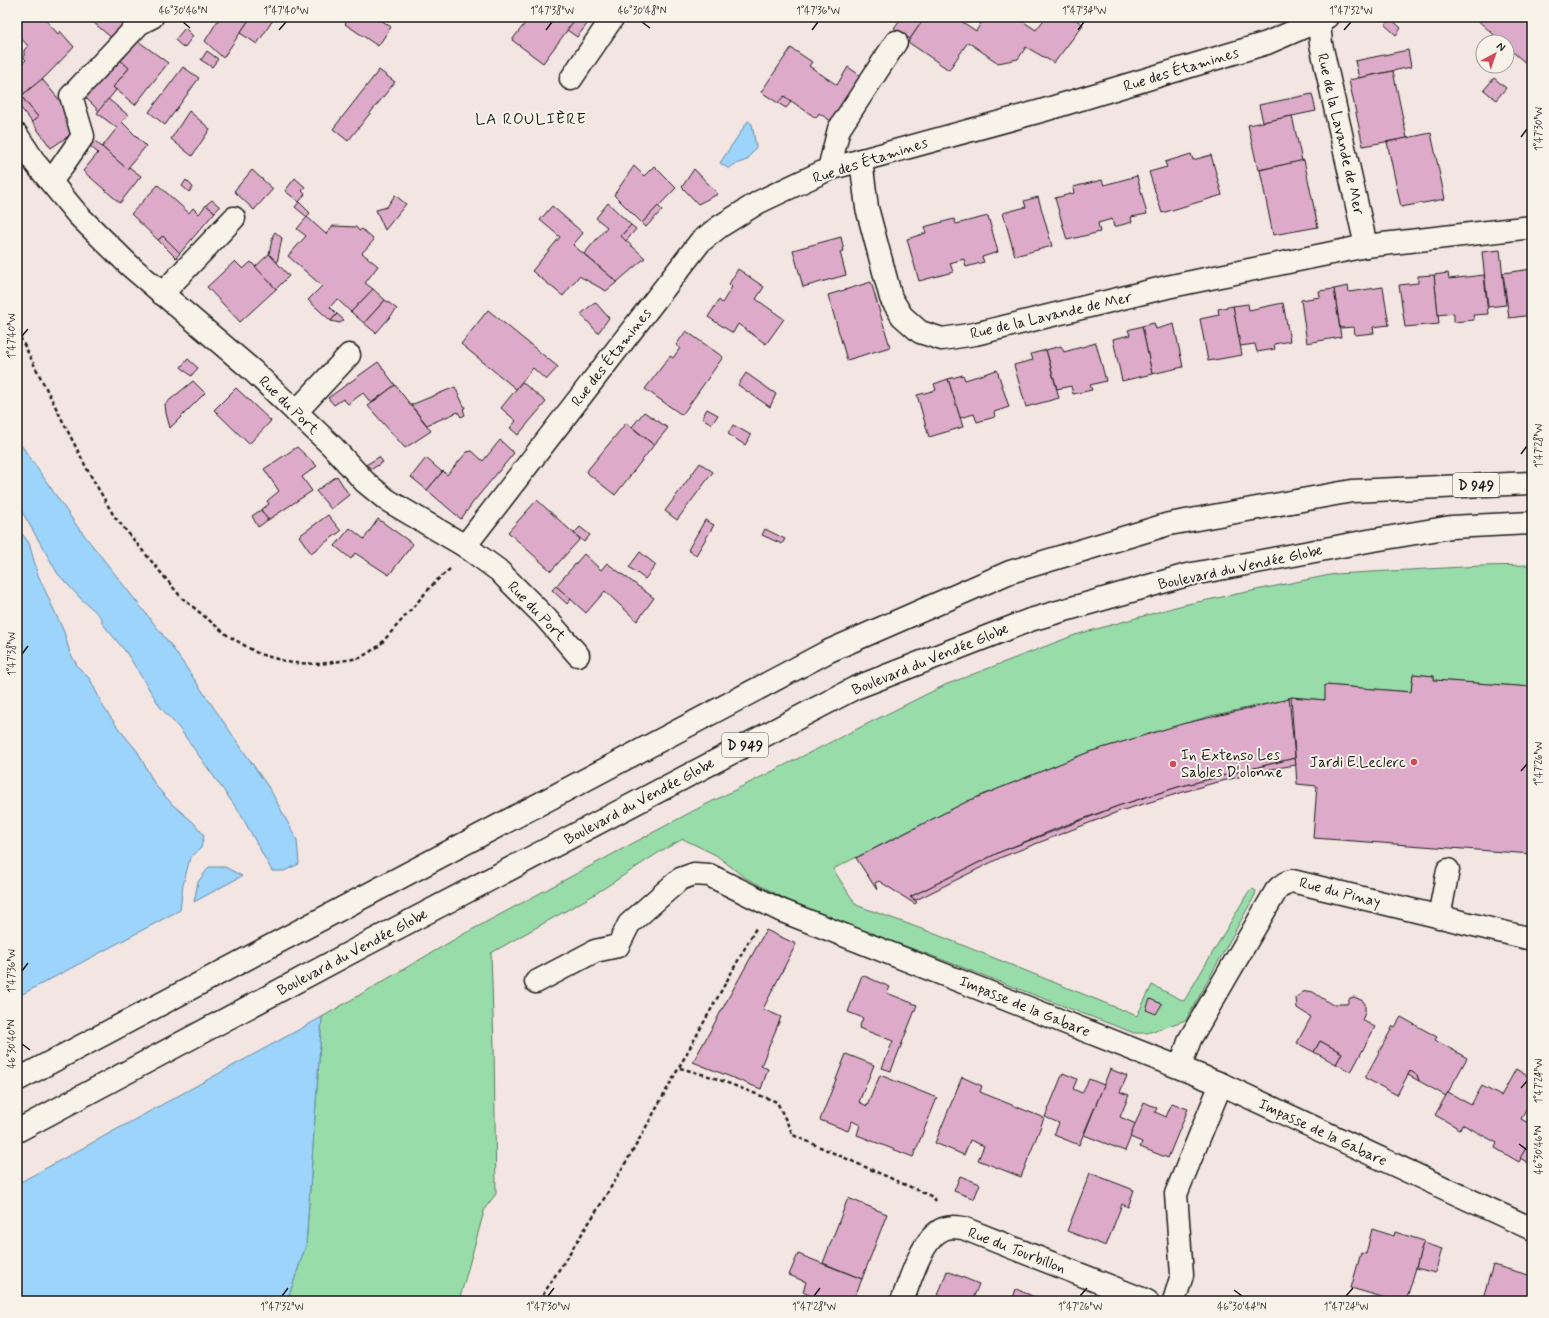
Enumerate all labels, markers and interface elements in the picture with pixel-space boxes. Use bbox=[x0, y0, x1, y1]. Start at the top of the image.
text: 46°30'46"N bbox=[159, 4, 208, 18]
text: 1°47'40"W bbox=[263, 4, 309, 18]
text: 1°47'38"W bbox=[530, 4, 574, 18]
text: 46°30'48"N bbox=[618, 4, 667, 18]
text: 1°47'36"W bbox=[796, 4, 840, 18]
text: 1°47'34"W bbox=[1062, 4, 1106, 18]
text: 1°47'32"W bbox=[1329, 4, 1373, 18]
north arrow bbox=[1475, 34, 1515, 74]
text: N bbox=[1493, 39, 1508, 55]
street label: Rue des Étamines bbox=[1121, 42, 1242, 97]
street label: Rue de la Lavande de Mer bbox=[1312, 51, 1368, 217]
text: 1°47'30"W bbox=[1532, 107, 1546, 151]
district label: LA ROULIÈRE bbox=[475, 109, 587, 130]
street label: Rue des Étamines bbox=[810, 132, 931, 189]
street label: Rue de la Lavande de Mer bbox=[968, 288, 1134, 344]
street label: Rue des Étamines bbox=[566, 303, 657, 411]
text: 1°47'40"W bbox=[5, 313, 19, 359]
street label: Rue du Port bbox=[254, 372, 323, 440]
text: 1°47'28"W bbox=[1532, 424, 1546, 468]
road number: D 949 bbox=[1453, 473, 1499, 497]
street label: Boulevard du Vendée Globe bbox=[1156, 541, 1325, 595]
street label: Rue du Port bbox=[503, 577, 570, 646]
street label: Boulevard du Vendée Globe bbox=[849, 619, 1012, 701]
text: 1°47'38"W bbox=[5, 632, 19, 676]
road number: D 949 bbox=[722, 733, 768, 757]
text: 1°47'26"W bbox=[1532, 742, 1546, 786]
place label: In Extenso Les Sables D'olonne bbox=[1181, 746, 1283, 783]
place label: Jardi E.Leclerc bbox=[1310, 753, 1406, 773]
street label: Boulevard du Vendée Globe bbox=[561, 754, 718, 850]
marker: Jardi E.Leclerc bbox=[1409, 757, 1419, 767]
marker: In Extenso Les Sables D'olonne bbox=[1168, 759, 1178, 769]
street label: Rue du Pinay bbox=[1297, 873, 1383, 913]
street label: Boulevard du Vendée Globe bbox=[274, 905, 431, 1001]
text: 1°47'36"W bbox=[5, 949, 19, 993]
street label: Impasse de la Gabare bbox=[956, 972, 1093, 1042]
text: 46°30'40"N bbox=[5, 1019, 19, 1068]
text: 1°47'24"W bbox=[1532, 1059, 1546, 1103]
street label: Impasse de la Gabare bbox=[1255, 1094, 1390, 1172]
text: 46°30'46"N bbox=[1532, 1125, 1546, 1174]
street label: Rue du Tourbillon bbox=[965, 1223, 1068, 1279]
text: 1°47'32"W bbox=[260, 1300, 304, 1314]
text: 1°47'30"W bbox=[526, 1300, 570, 1314]
text: 1°47'28"W bbox=[792, 1300, 836, 1314]
text: 1°47'26"W bbox=[1058, 1300, 1102, 1314]
text: 46°30'44"N bbox=[1217, 1300, 1267, 1314]
text: 1°47'24"W bbox=[1324, 1300, 1368, 1314]

